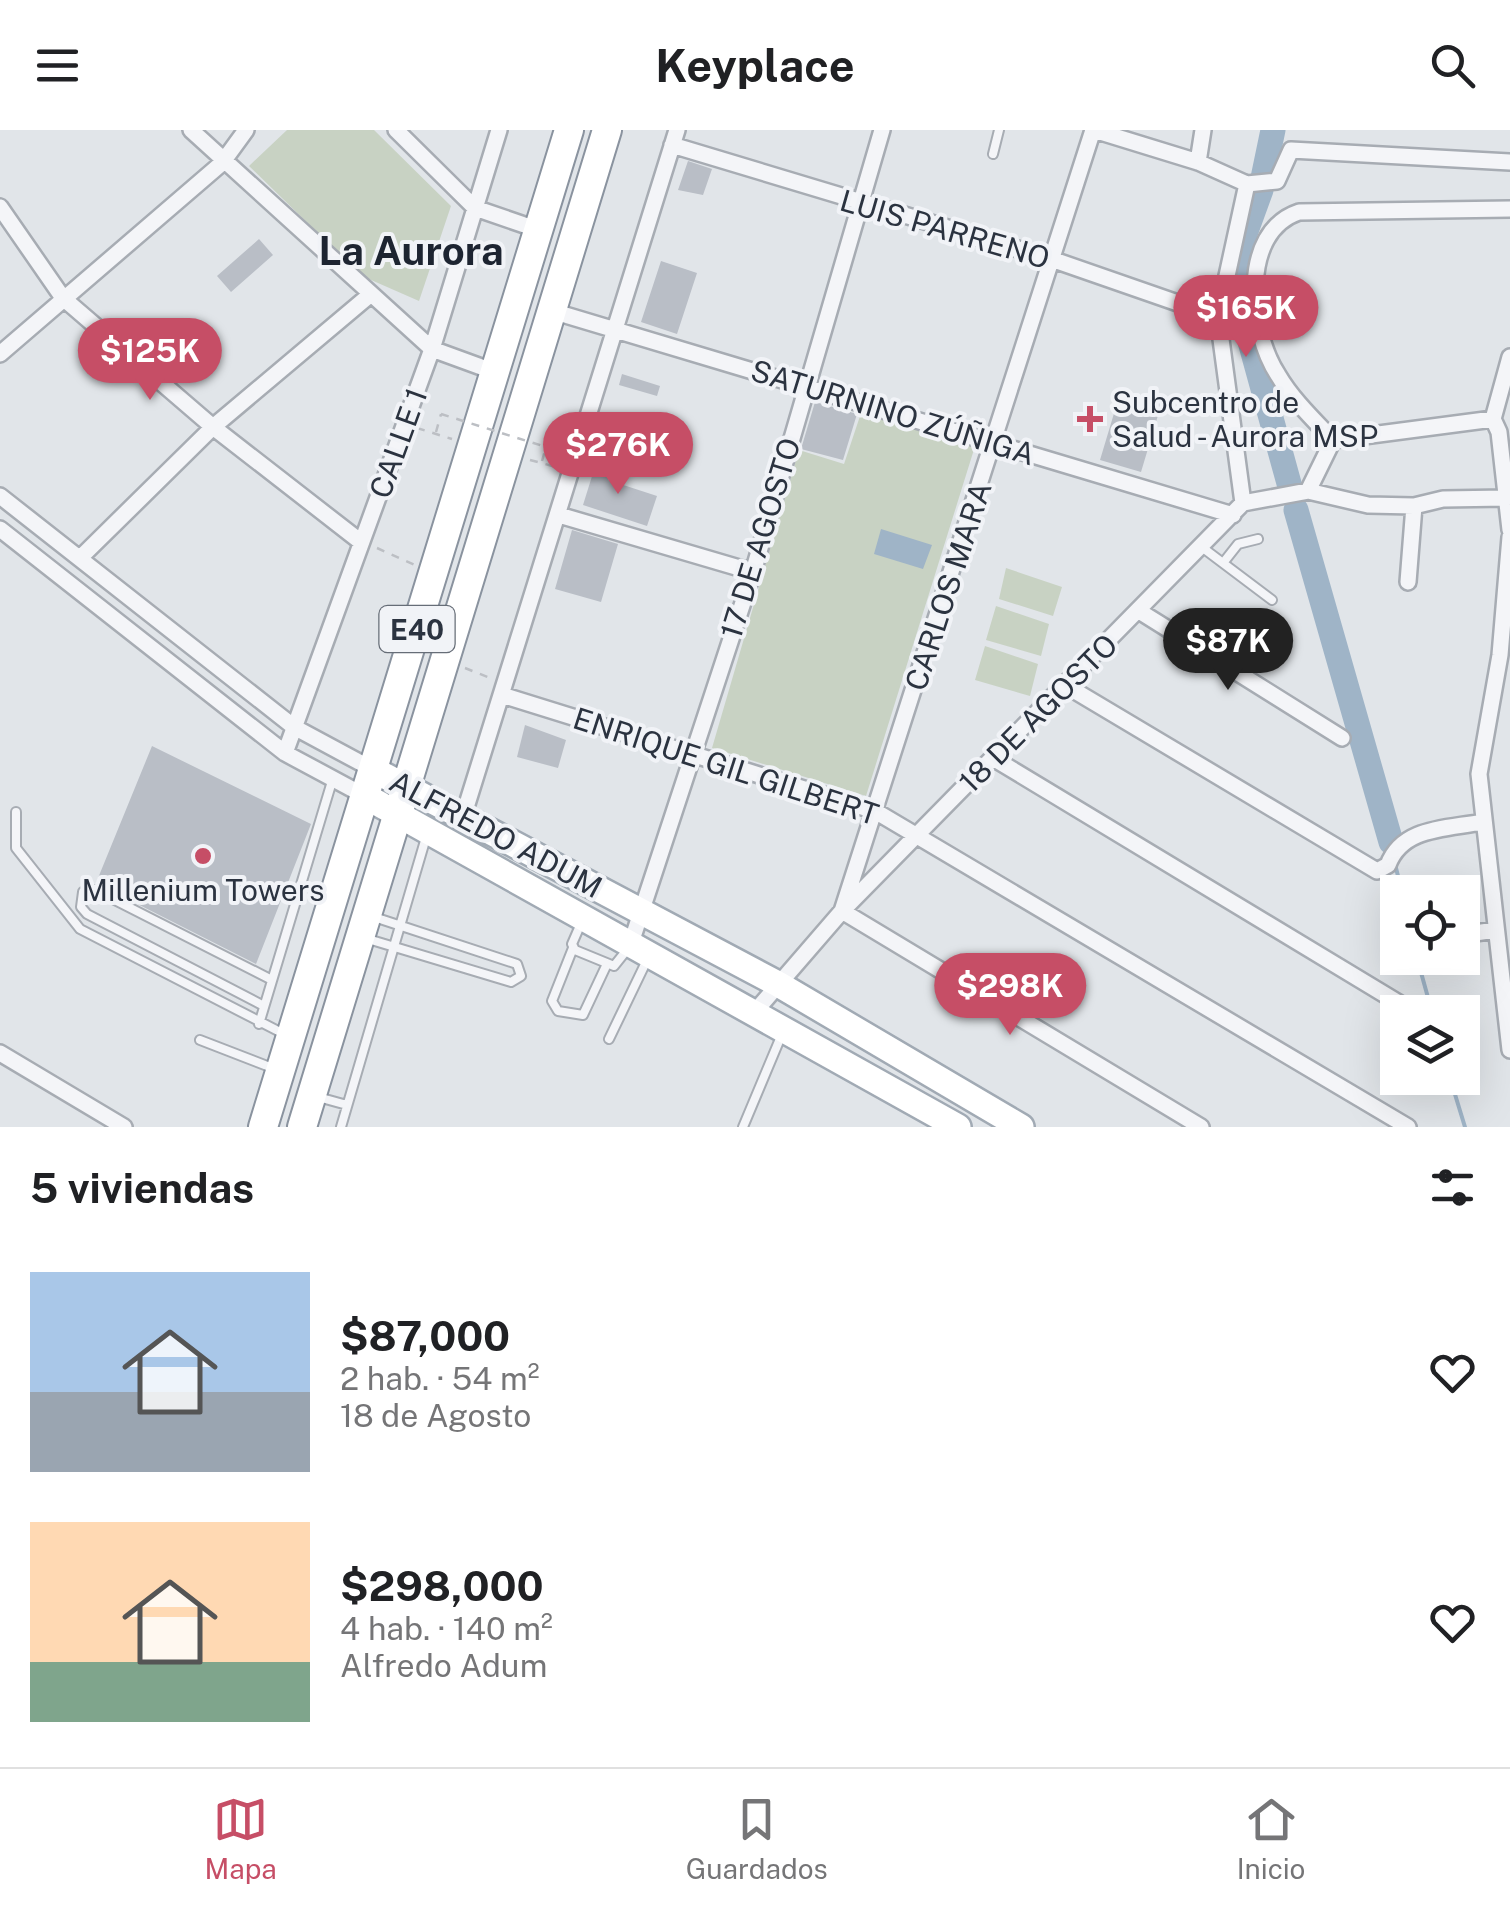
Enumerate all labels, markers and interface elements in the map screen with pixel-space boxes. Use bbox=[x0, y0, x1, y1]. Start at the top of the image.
icon: menu bbox=[30, 38, 85, 93]
icon: search bbox=[1425, 38, 1480, 93]
text: Keyplace bbox=[655, 39, 855, 92]
street label: LUIS PARRENO bbox=[836, 182, 1054, 276]
district label: La Aurora bbox=[318, 227, 504, 274]
pin: $165K bbox=[1176, 275, 1316, 360]
text: $165K bbox=[1195, 289, 1297, 326]
pin: $125K bbox=[80, 318, 220, 403]
text: $125K bbox=[100, 332, 200, 369]
street label: SATURNINO ZÚÑIGA bbox=[747, 352, 1039, 472]
street label: CALLE 1 bbox=[362, 383, 434, 503]
place label: Subcentro de Salud - Aurora MSP bbox=[1112, 384, 1378, 454]
marker: Subcentro de Salud - Aurora MSP bbox=[1077, 406, 1103, 432]
pin: $276K bbox=[548, 412, 688, 497]
text: $276K bbox=[565, 426, 671, 463]
street label: 17 DE AGOSTO bbox=[712, 433, 808, 643]
street label: CARLOS MARA bbox=[897, 477, 999, 695]
road number: E40 bbox=[380, 606, 454, 652]
pin: $87K bbox=[1169, 608, 1287, 693]
text: $87K bbox=[1185, 622, 1271, 659]
street label: 18 DE AGOSTO bbox=[951, 626, 1125, 800]
street label: ENRIQUE GIL GILBERT bbox=[569, 700, 883, 832]
street label: ALFREDO ADUM bbox=[384, 763, 608, 905]
marker: Millenium Towers bbox=[192, 845, 214, 867]
place label: Millenium Towers bbox=[81, 872, 325, 908]
map controls bbox=[1380, 875, 1480, 1095]
button: locate bbox=[1380, 875, 1480, 975]
pin: $298K bbox=[940, 953, 1080, 1038]
text: $298K bbox=[956, 967, 1064, 1004]
button: layers bbox=[1380, 995, 1480, 1095]
icon: filters bbox=[1425, 1160, 1480, 1215]
text: 5 viviendas bbox=[30, 1163, 254, 1212]
text: $87,000 bbox=[340, 1311, 510, 1360]
icon: home bbox=[110, 1312, 230, 1432]
icon: heart bbox=[1425, 1345, 1480, 1400]
text: 2 hab. · 54 m² bbox=[340, 1360, 540, 1397]
text: 18 de Agosto bbox=[340, 1397, 531, 1434]
text: $298,000 bbox=[340, 1561, 544, 1610]
icon: home bbox=[110, 1562, 230, 1682]
icon: heart bbox=[1425, 1595, 1480, 1650]
text: 4 hab. · 140 m² bbox=[340, 1610, 553, 1647]
text: Alfredo Adum bbox=[340, 1647, 547, 1684]
tab: Mapa bbox=[205, 1792, 277, 1885]
tab: Guardados bbox=[686, 1792, 828, 1885]
tab: Inicio bbox=[1237, 1792, 1305, 1885]

